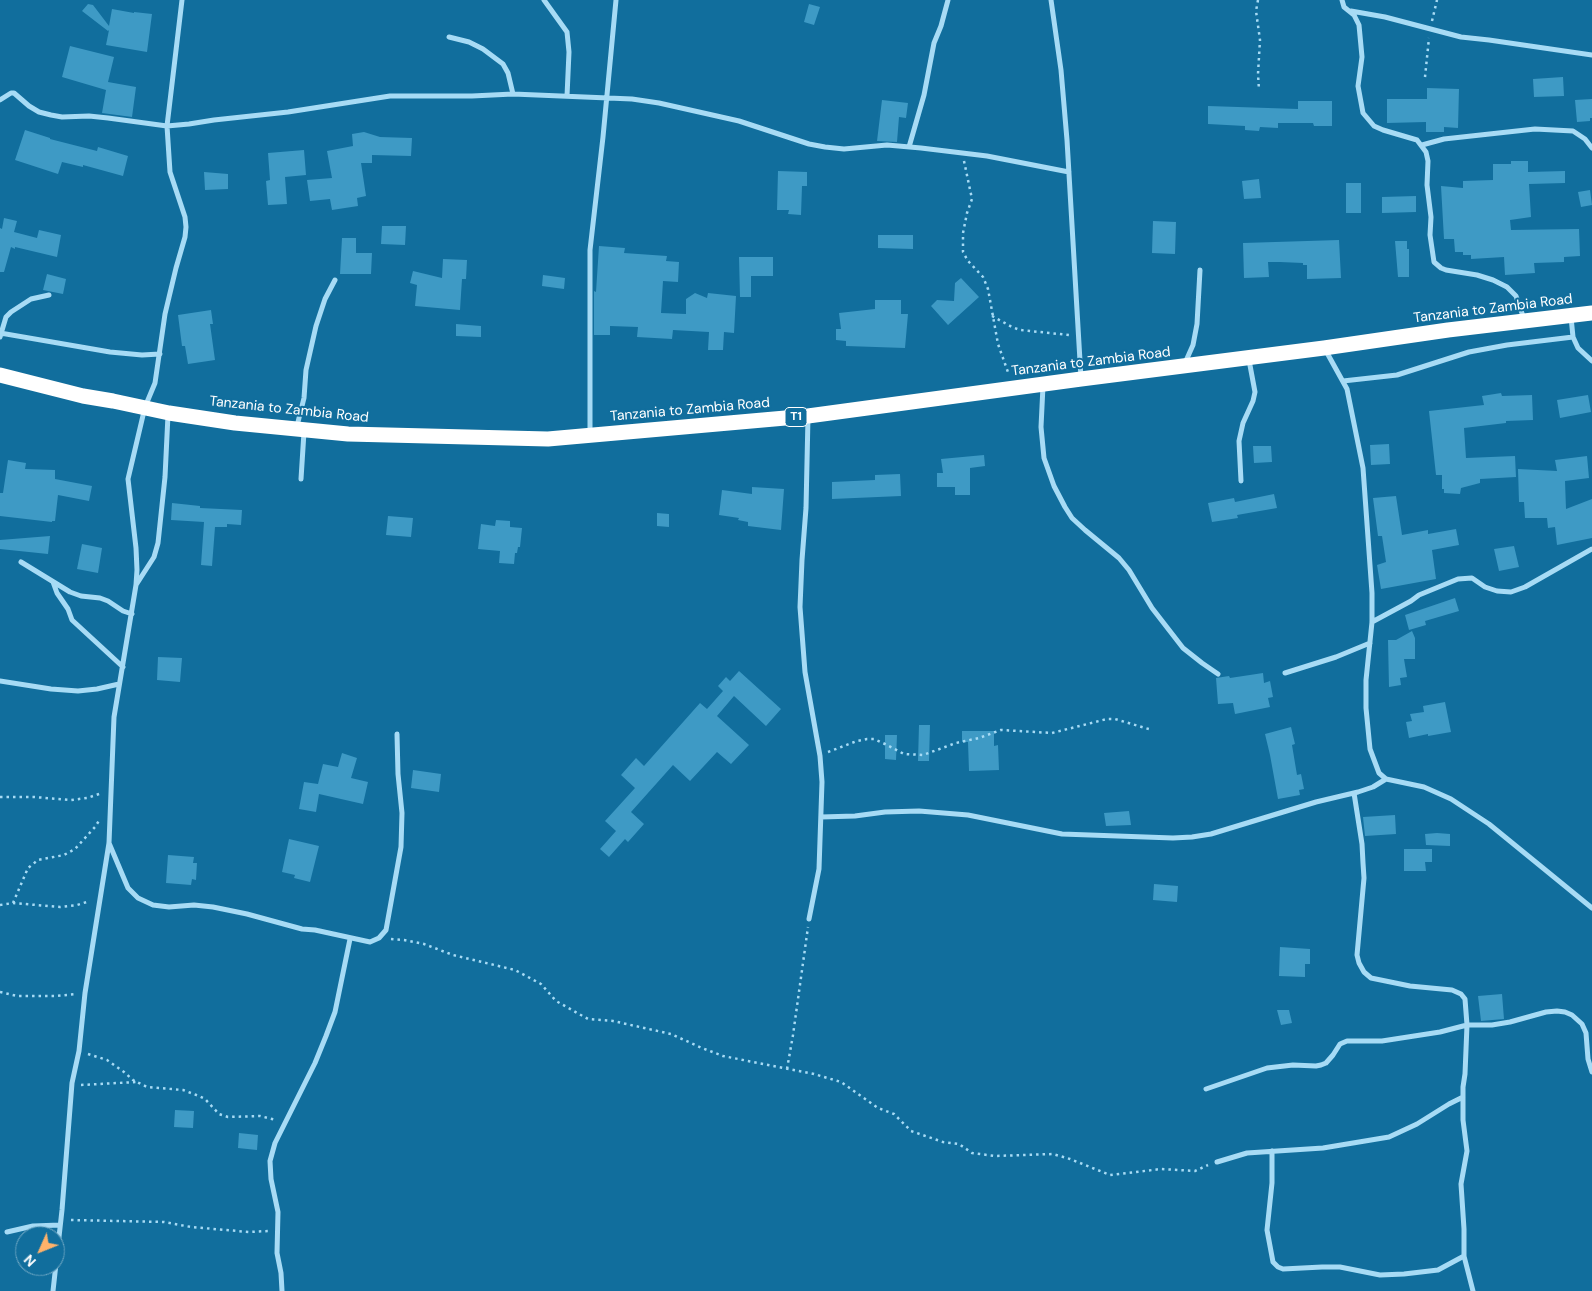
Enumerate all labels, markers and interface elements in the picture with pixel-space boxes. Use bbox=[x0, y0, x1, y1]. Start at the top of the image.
street label: Tanzania to Zambia Road bbox=[1412, 291, 1574, 327]
street label: Tanzania to Zambia Road bbox=[1010, 344, 1172, 380]
street label: Tanzania to Zambia Road bbox=[208, 393, 370, 427]
street label: Tanzania to Zambia Road bbox=[609, 395, 771, 425]
road number: T1 bbox=[785, 408, 807, 427]
north arrow bbox=[15, 1226, 65, 1276]
text: N bbox=[20, 1251, 40, 1271]

